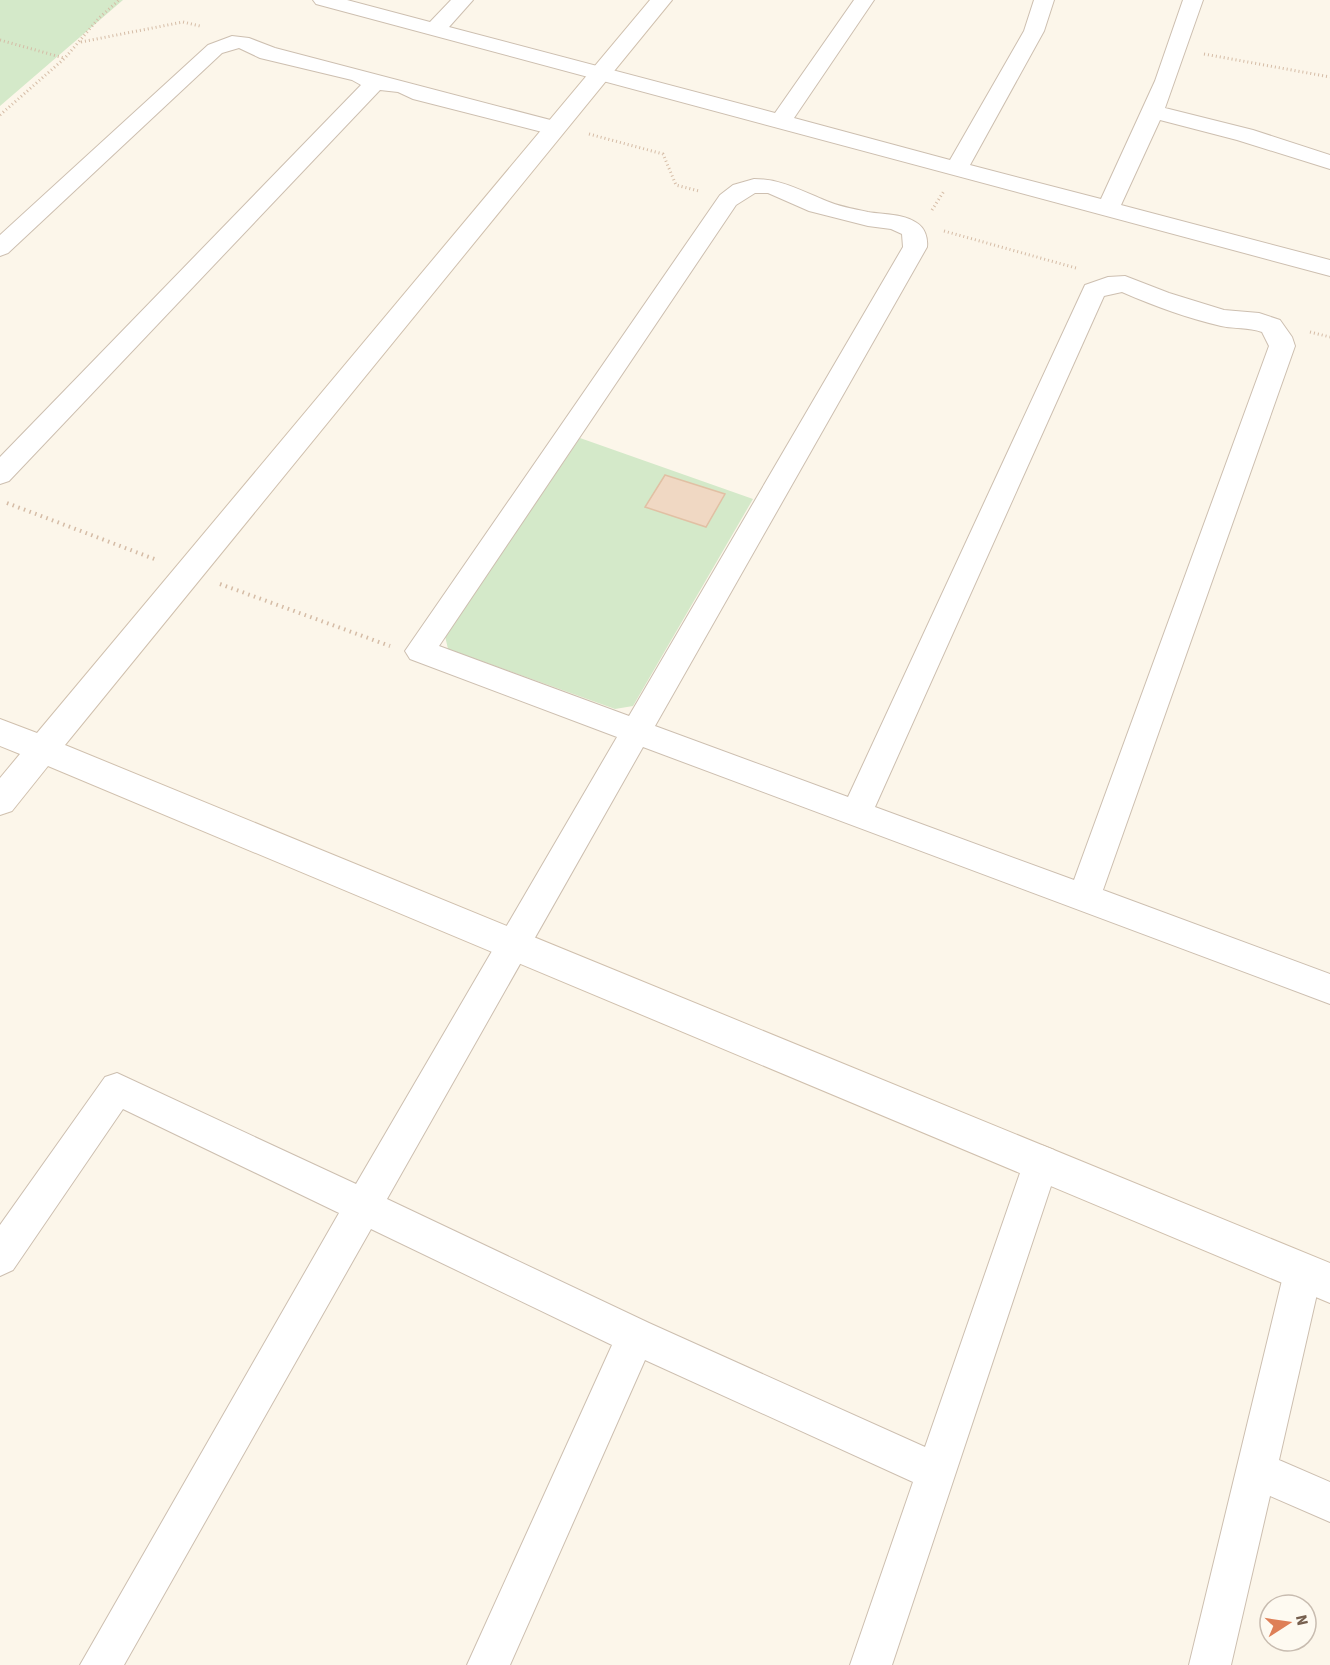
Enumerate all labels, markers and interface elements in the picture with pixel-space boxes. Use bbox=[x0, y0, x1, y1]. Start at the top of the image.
north arrow bbox=[1258, 1593, 1318, 1653]
text: N bbox=[1290, 1613, 1314, 1628]

